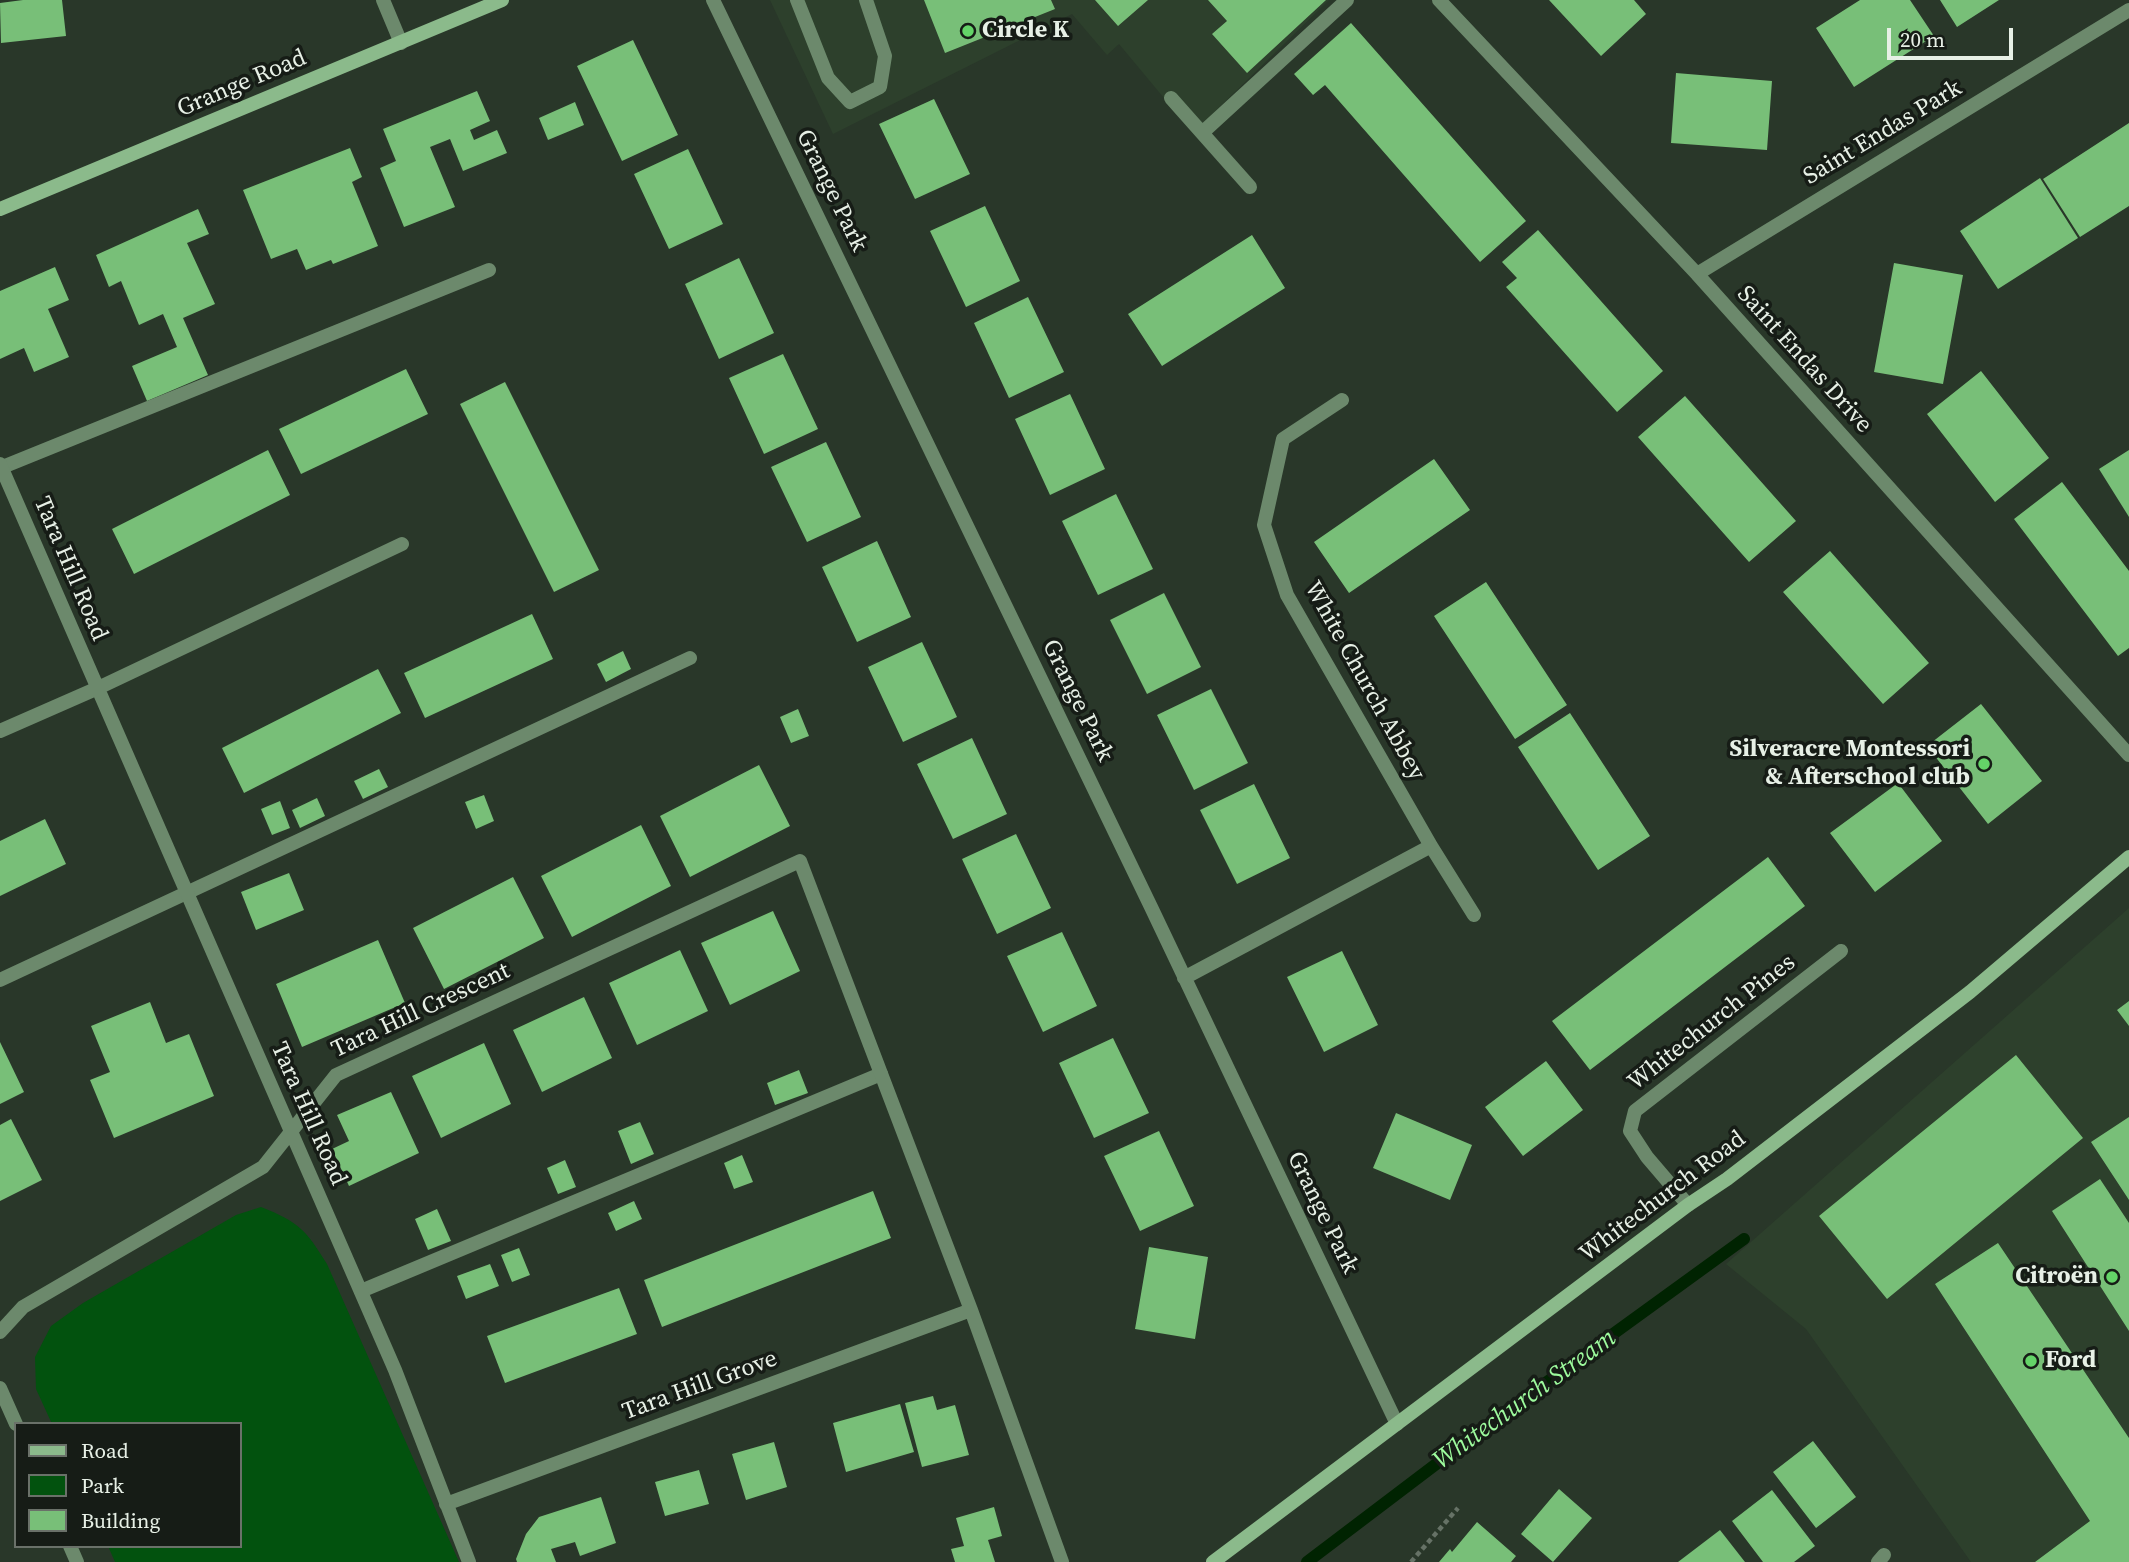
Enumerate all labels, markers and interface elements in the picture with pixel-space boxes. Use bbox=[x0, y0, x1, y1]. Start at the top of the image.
scale bar bbox=[1891, 14, 2017, 58]
place label: Circle K bbox=[982, 17, 1069, 45]
marker: Circle K bbox=[960, 23, 976, 39]
text: 20 m bbox=[1900, 25, 1945, 54]
street label: Grange Road bbox=[173, 44, 311, 124]
street label: Saint Endas Park bbox=[1799, 74, 1967, 192]
street label: Grange Park bbox=[789, 125, 873, 257]
street label: Saint Endas Drive bbox=[1730, 281, 1878, 439]
street label: Tara Hill Road bbox=[27, 493, 113, 645]
street label: White Church Abbey bbox=[1297, 577, 1431, 785]
street label: Grange Park bbox=[1035, 635, 1119, 767]
place label: Silveracre Montessori & Afterschool club bbox=[1729, 736, 1970, 792]
marker: Silveracre Montessori & Afterschool club bbox=[1976, 756, 1992, 772]
street label: Whitechurch Pines bbox=[1623, 949, 1801, 1097]
street label: Tara Hill Crescent bbox=[327, 957, 515, 1065]
street label: Tara Hill Road bbox=[264, 1038, 352, 1190]
street label: Whitechurch Road bbox=[1574, 1125, 1752, 1269]
street label: Grange Park bbox=[1280, 1147, 1364, 1279]
place label: Citroën bbox=[2015, 1263, 2098, 1291]
marker: Citroën bbox=[2104, 1269, 2120, 1285]
water label: Whitechurch Stream bbox=[1427, 1323, 1623, 1477]
street label: Tara Hill Grove bbox=[619, 1345, 781, 1427]
place label: Ford bbox=[2045, 1347, 2096, 1375]
marker: Ford bbox=[2023, 1353, 2039, 1369]
legend bbox=[14, 1422, 242, 1548]
text: Road bbox=[81, 1436, 129, 1465]
text: Park bbox=[81, 1471, 124, 1500]
text: Building bbox=[81, 1506, 160, 1535]

